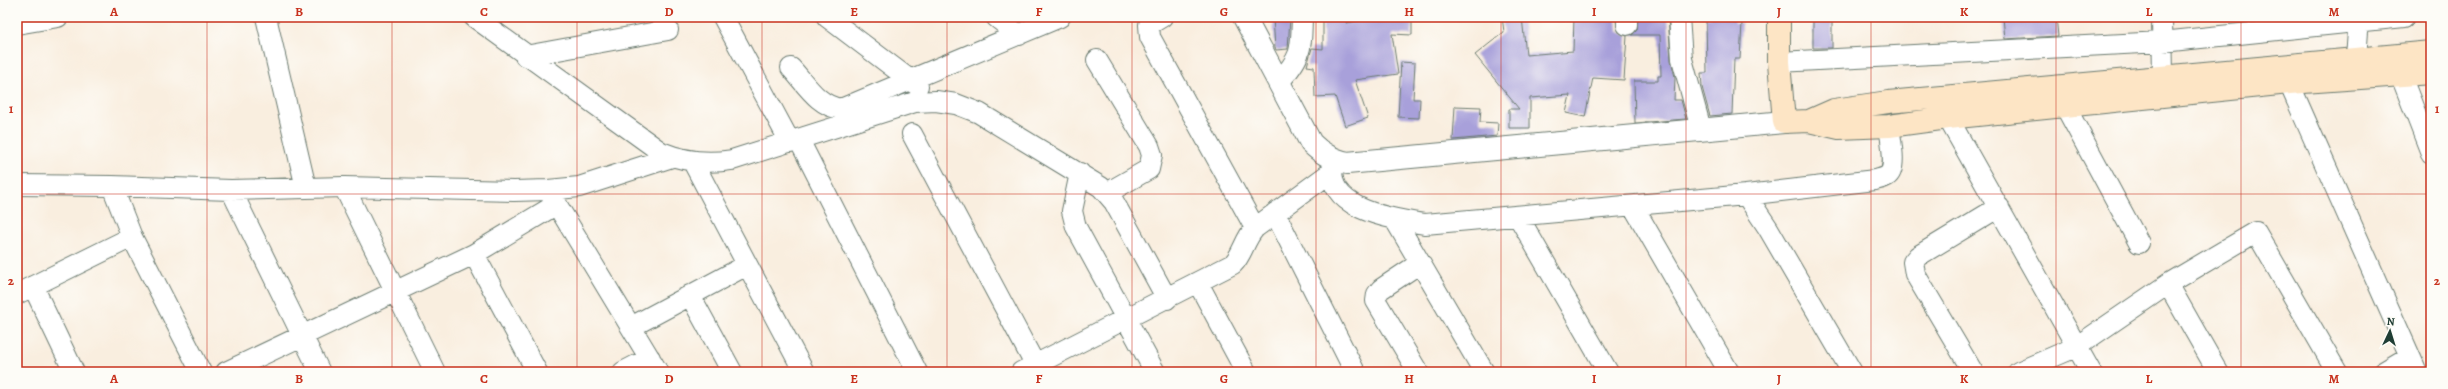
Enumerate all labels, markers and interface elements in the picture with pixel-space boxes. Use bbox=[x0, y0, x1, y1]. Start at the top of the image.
text: A bbox=[109, 3, 119, 20]
text: B bbox=[295, 3, 303, 20]
text: C bbox=[480, 3, 488, 20]
text: D bbox=[664, 3, 674, 20]
text: E bbox=[850, 3, 858, 20]
text: F bbox=[1036, 3, 1043, 20]
text: G bbox=[1220, 3, 1228, 20]
text: H bbox=[1404, 3, 1414, 20]
text: I bbox=[1592, 3, 1597, 20]
text: J bbox=[1777, 3, 1781, 20]
text: K bbox=[1960, 3, 1969, 20]
text: L bbox=[2146, 3, 2153, 20]
text: M bbox=[2329, 3, 2340, 20]
text: 1 bbox=[9, 100, 14, 117]
text: 1 bbox=[2435, 100, 2440, 117]
text: 2 bbox=[8, 272, 15, 289]
text: 2 bbox=[2434, 272, 2441, 289]
north arrow bbox=[2370, 311, 2410, 351]
text: N bbox=[2386, 314, 2395, 329]
text: A bbox=[109, 370, 119, 387]
text: B bbox=[295, 370, 303, 387]
text: C bbox=[480, 370, 488, 387]
text: D bbox=[664, 370, 674, 387]
text: E bbox=[850, 370, 858, 387]
text: F bbox=[1036, 370, 1043, 387]
text: G bbox=[1220, 370, 1228, 387]
text: H bbox=[1404, 370, 1414, 387]
text: I bbox=[1592, 370, 1597, 387]
text: J bbox=[1777, 370, 1781, 387]
text: K bbox=[1960, 370, 1969, 387]
text: L bbox=[2146, 370, 2153, 387]
text: M bbox=[2329, 370, 2340, 387]

